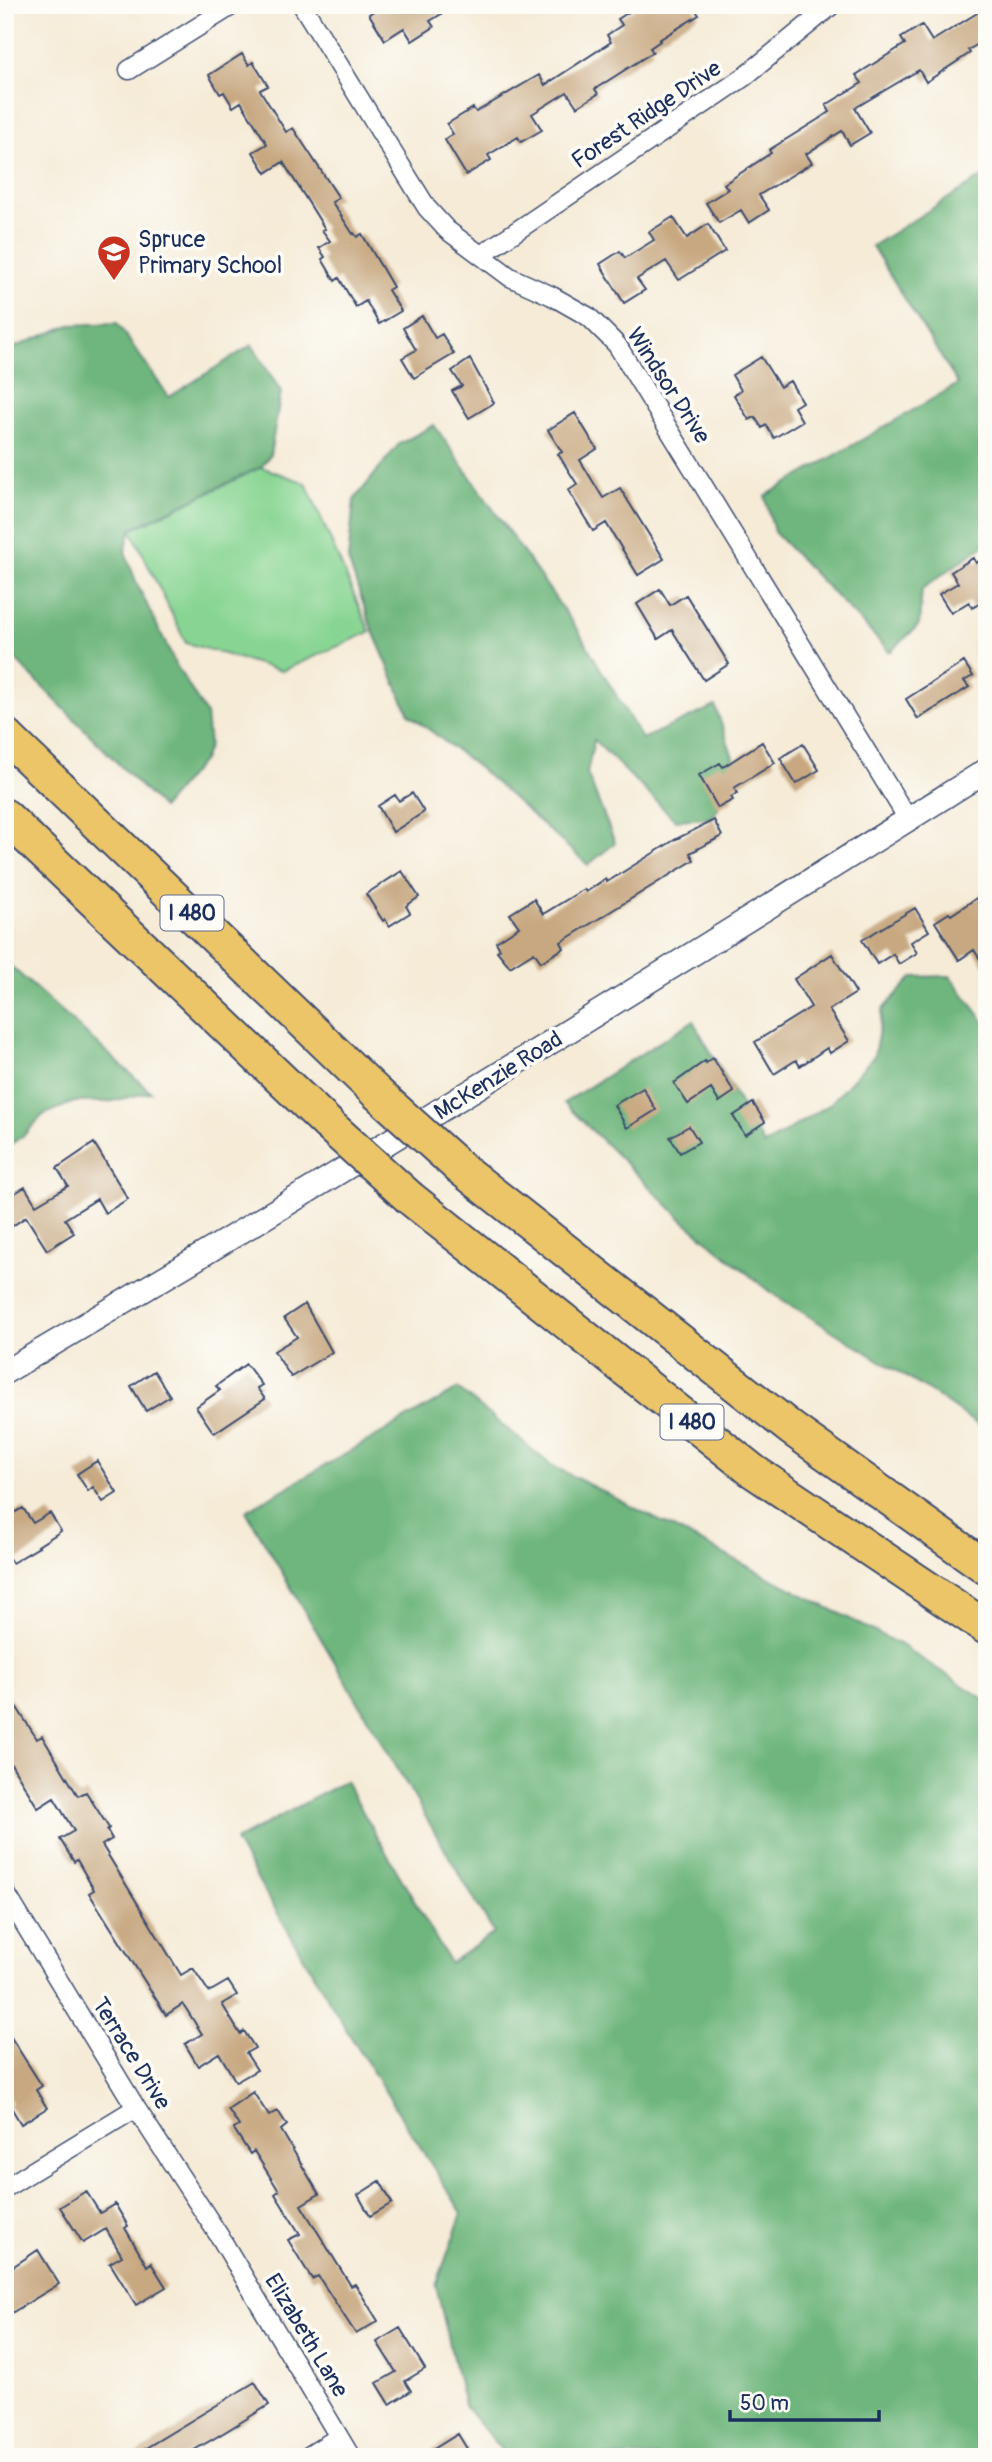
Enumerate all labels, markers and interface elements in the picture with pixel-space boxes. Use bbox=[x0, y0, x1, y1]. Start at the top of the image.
street label: Forest Ridge Drive bbox=[566, 53, 727, 175]
place label: Spruce Primary School bbox=[138, 225, 282, 280]
school or university icon: Spruce Primary School bbox=[95, 233, 133, 282]
street label: Windsor Drive bbox=[620, 322, 717, 449]
road number: I 480 bbox=[160, 895, 224, 930]
street label: McKenzie Road bbox=[429, 1024, 568, 1126]
road number: I 480 bbox=[660, 1404, 724, 1440]
street label: Terrace Drive bbox=[86, 1992, 178, 2115]
street label: Elizabeth Lane bbox=[258, 2268, 355, 2403]
scale bar bbox=[730, 2378, 878, 2422]
text: 50 m bbox=[740, 2390, 789, 2417]

